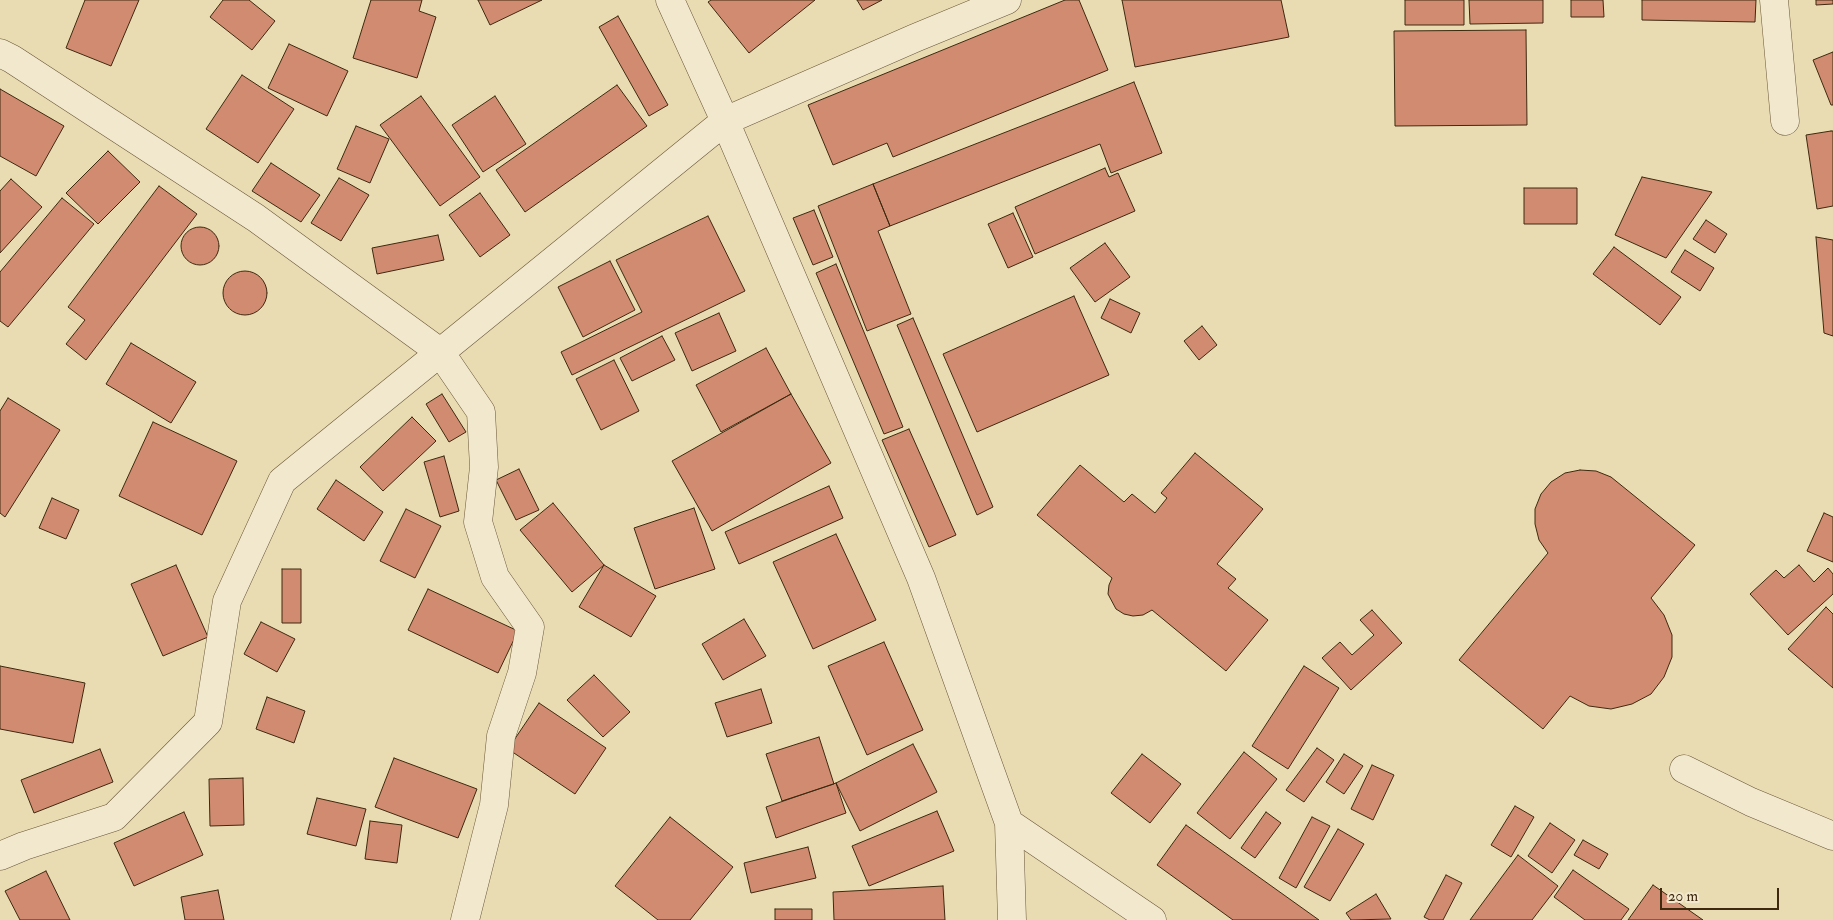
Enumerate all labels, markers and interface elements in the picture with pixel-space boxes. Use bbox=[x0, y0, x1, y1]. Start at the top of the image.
scale bar bbox=[1663, 878, 1782, 910]
text: 20 m bbox=[1668, 887, 1698, 906]

